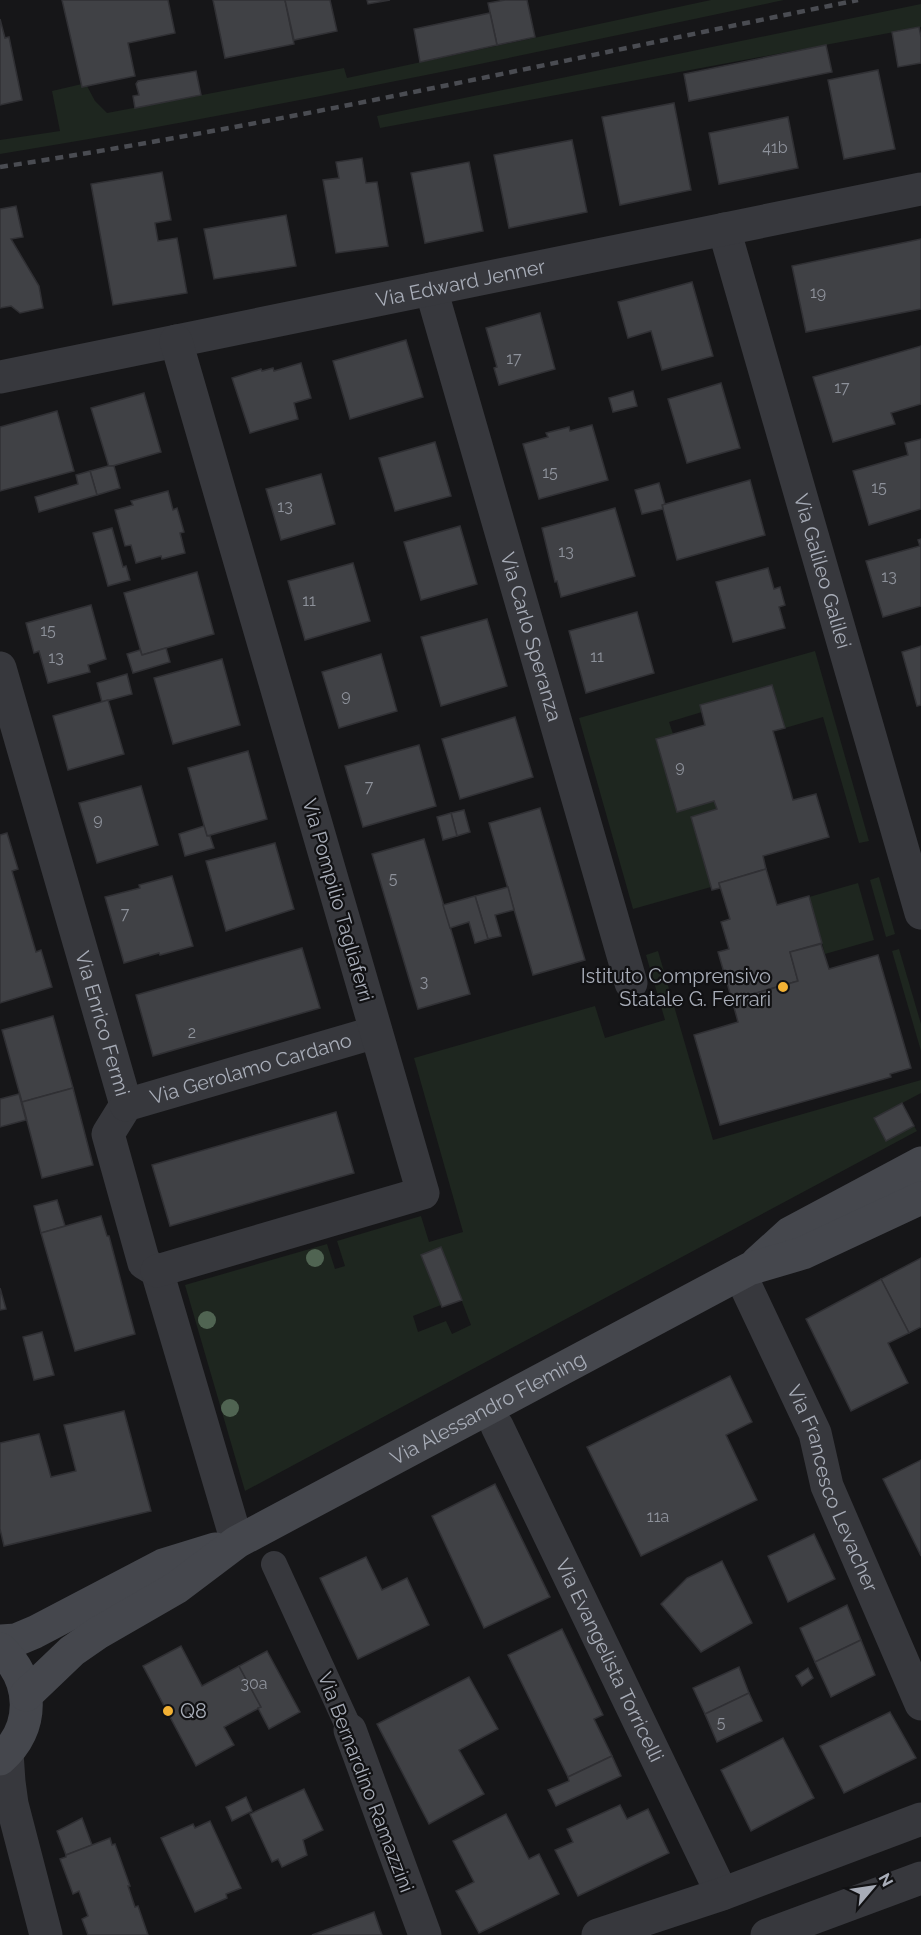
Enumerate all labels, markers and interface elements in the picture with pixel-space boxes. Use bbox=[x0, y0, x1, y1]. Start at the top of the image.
house number: 41b bbox=[762, 138, 788, 157]
street label: Via Edward Jenner bbox=[374, 254, 547, 312]
house number: 19 bbox=[810, 283, 826, 302]
house number: 17 bbox=[506, 349, 522, 368]
house number: 17 bbox=[834, 378, 850, 397]
house number: 15 bbox=[542, 463, 558, 482]
house number: 15 bbox=[871, 478, 887, 497]
street label: Via Galileo Galilei bbox=[789, 491, 856, 651]
house number: 13 bbox=[277, 497, 293, 516]
house number: 13 bbox=[558, 542, 574, 561]
street label: Via Carlo Speranza bbox=[496, 550, 567, 724]
house number: 13 bbox=[881, 567, 897, 586]
house number: 11 bbox=[302, 591, 316, 610]
house number: 15 bbox=[40, 621, 56, 640]
house number: 11 bbox=[590, 647, 604, 666]
house number: 13 bbox=[48, 648, 64, 667]
house number: 9 bbox=[341, 686, 351, 705]
house number: 9 bbox=[675, 757, 685, 776]
house number: 7 bbox=[365, 777, 374, 796]
street label: Via Pompilio Tagliaferri bbox=[298, 796, 378, 1004]
house number: 9 bbox=[93, 810, 103, 829]
house number: 5 bbox=[389, 869, 398, 888]
house number: 7 bbox=[121, 904, 130, 923]
street label: Via Enrico Fermi bbox=[70, 948, 135, 1099]
place label: Istituto Comprensivo Statale G. Ferrari bbox=[581, 964, 771, 1011]
house number: 3 bbox=[420, 972, 428, 991]
marker: Istituto Comprensivo Statale G. Ferrari bbox=[776, 980, 790, 994]
house number: 2 bbox=[188, 1023, 196, 1042]
street label: Via Gerolamo Cardano bbox=[147, 1028, 354, 1109]
street label: Via Alessandro Fleming bbox=[386, 1346, 590, 1470]
street label: Via Francesco Levacher bbox=[782, 1381, 883, 1596]
house number: 11a bbox=[647, 1507, 669, 1526]
street label: Via Evangelista Torricelli bbox=[551, 1555, 669, 1766]
street label: Via Bernardino Ramazzini bbox=[313, 1668, 419, 1896]
house number: 30a bbox=[240, 1674, 268, 1693]
place label: Q8 bbox=[180, 1699, 207, 1723]
marker: Q8 bbox=[161, 1704, 175, 1718]
house number: 5 bbox=[717, 1713, 726, 1732]
north arrow bbox=[843, 1857, 903, 1917]
text: N bbox=[874, 1870, 897, 1890]

